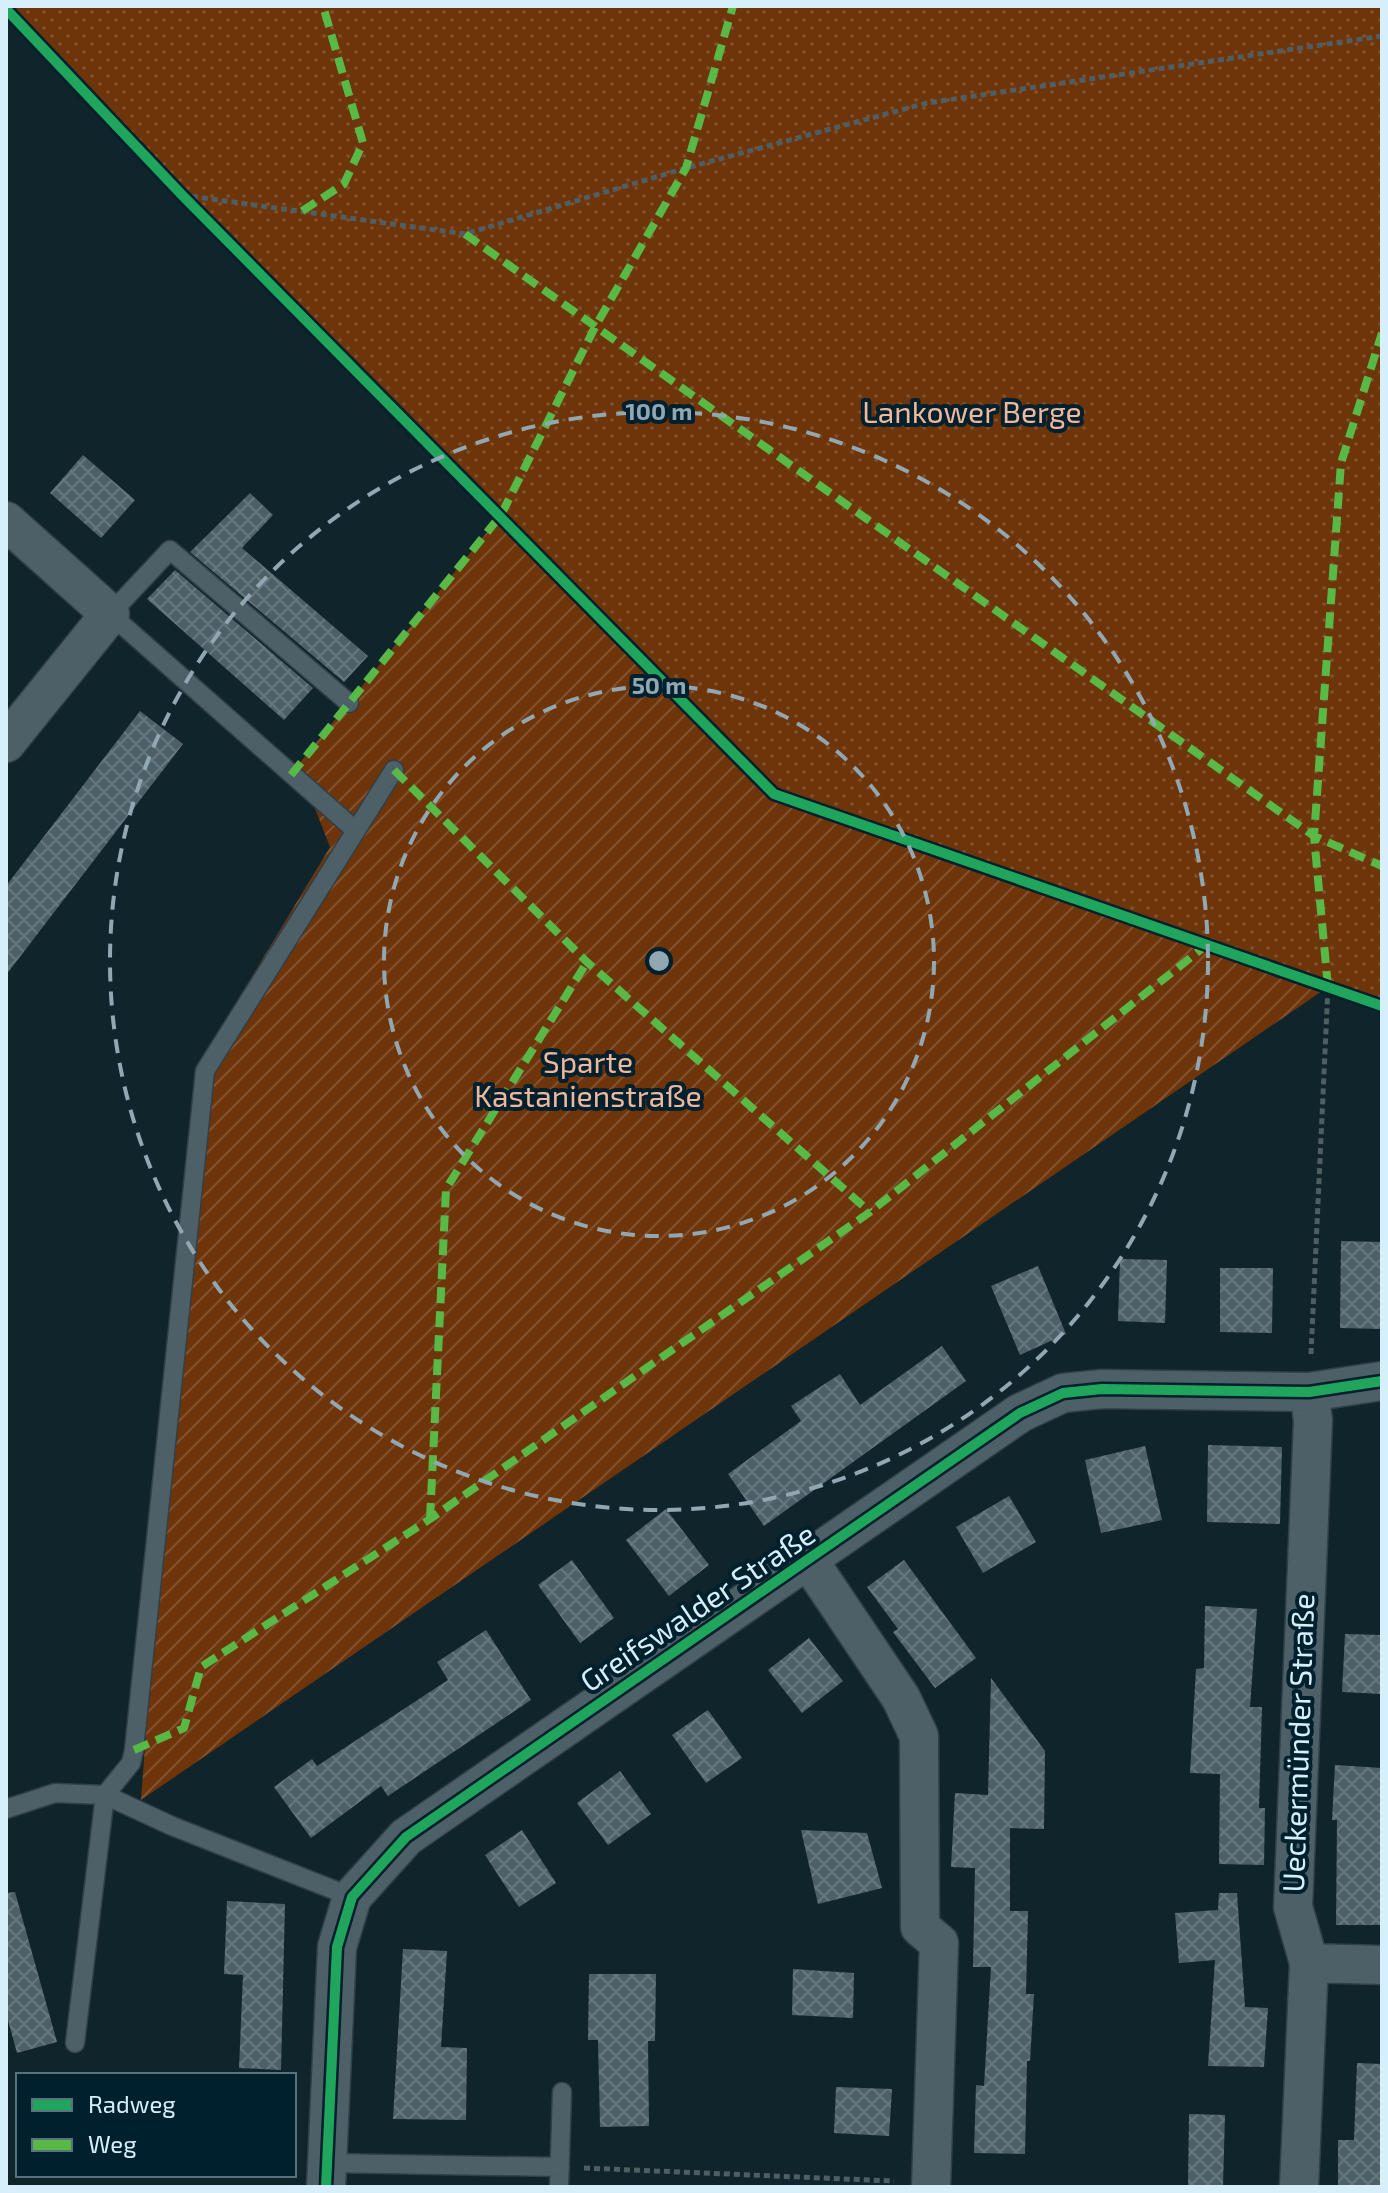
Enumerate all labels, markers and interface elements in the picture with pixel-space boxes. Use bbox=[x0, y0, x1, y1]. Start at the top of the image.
park label: Lankower Berge bbox=[862, 393, 1082, 429]
text: 100 m bbox=[626, 396, 692, 425]
text: 50 m bbox=[632, 670, 686, 699]
centre of rings bbox=[645, 947, 673, 975]
park label: Sparte Kastanienstraße bbox=[474, 1043, 702, 1113]
street label: Greifswalder Straße bbox=[573, 1515, 821, 1698]
street label: Ueckermünder Straße bbox=[1274, 1593, 1320, 1893]
legend bbox=[16, 2073, 296, 2177]
text: Radweg bbox=[88, 2089, 176, 2118]
text: Weg bbox=[88, 2129, 137, 2158]

